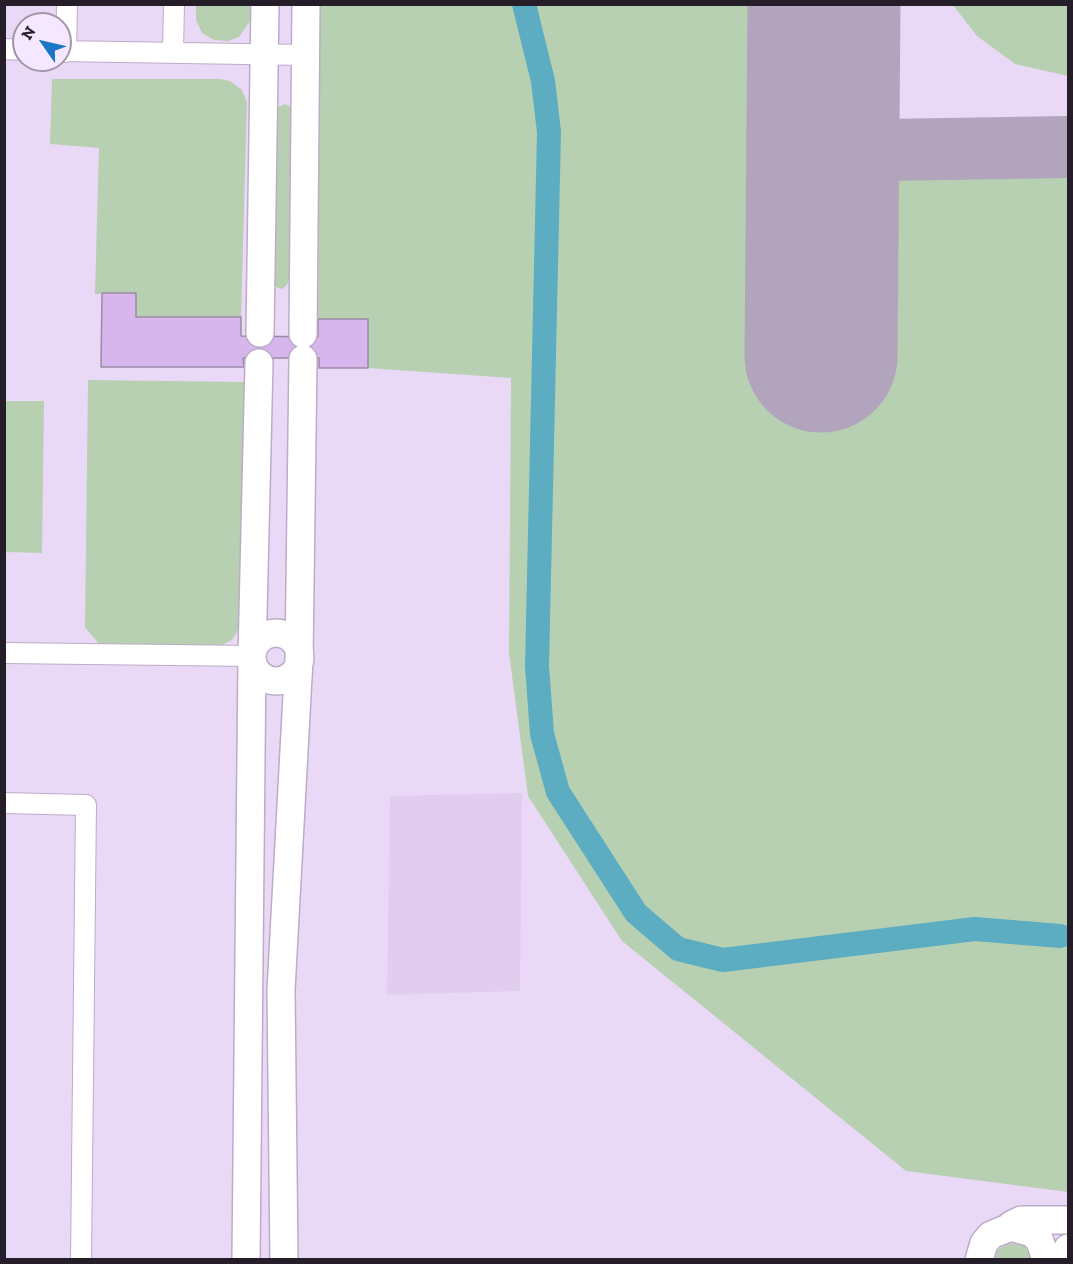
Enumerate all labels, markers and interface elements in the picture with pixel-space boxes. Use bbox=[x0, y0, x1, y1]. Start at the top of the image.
north arrow bbox=[12, 12, 72, 72]
text: N bbox=[17, 22, 40, 43]

